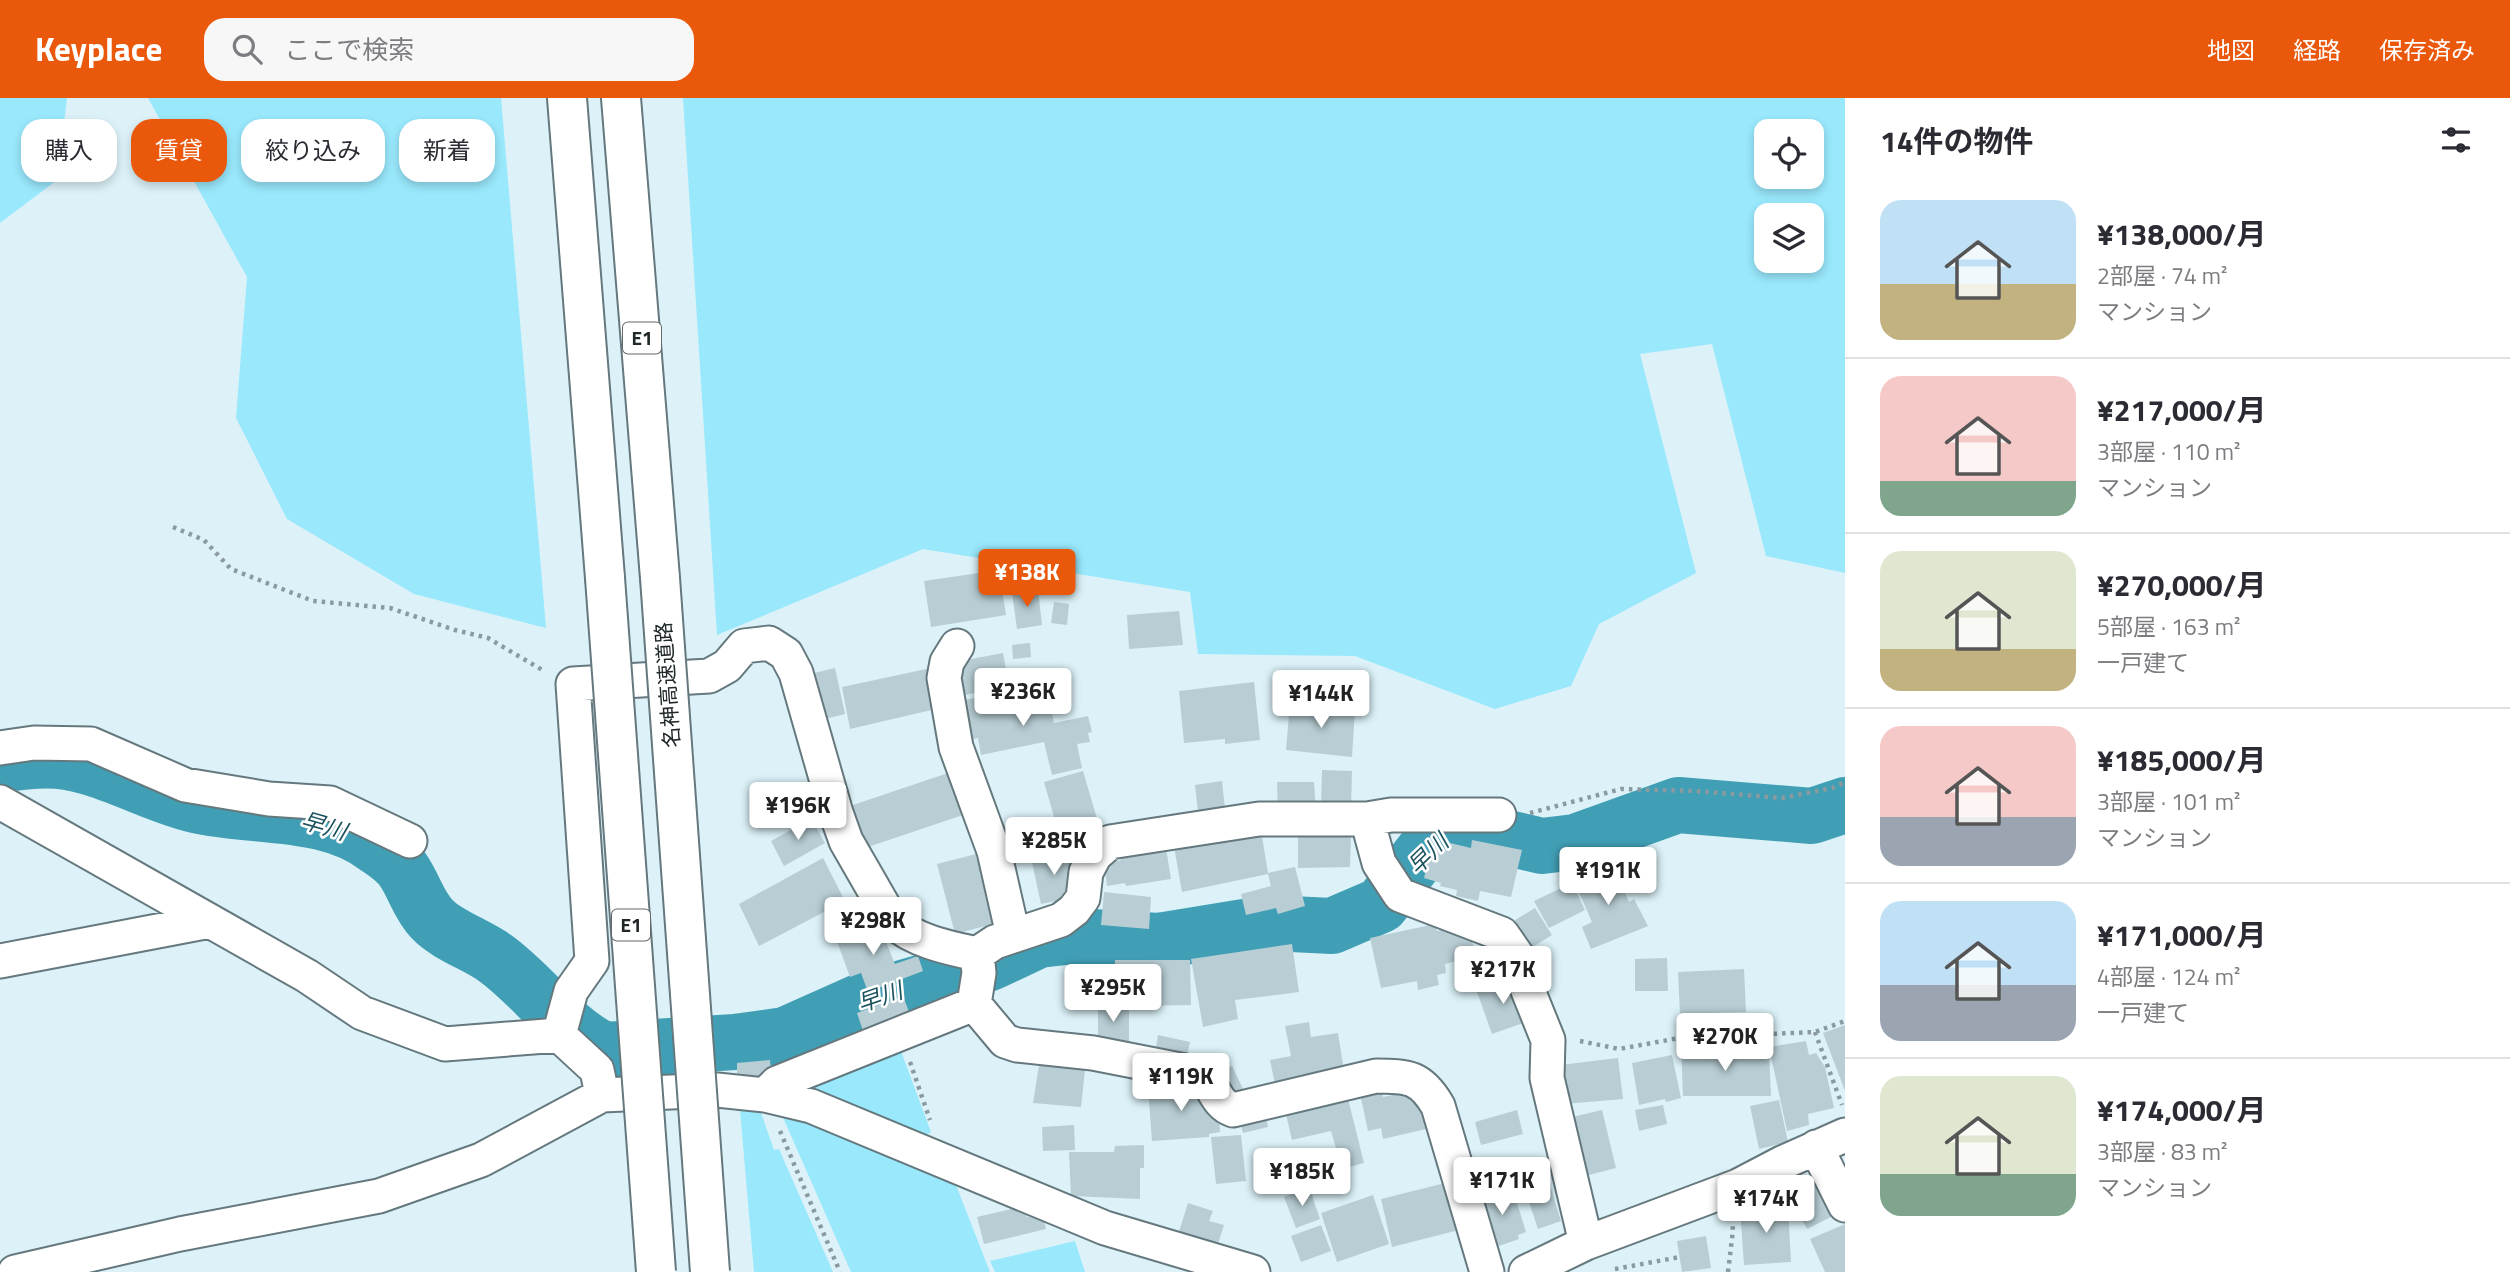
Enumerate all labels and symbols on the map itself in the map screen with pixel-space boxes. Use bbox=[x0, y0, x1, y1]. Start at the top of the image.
road number: E1 bbox=[623, 322, 661, 354]
pin: ¥138K bbox=[978, 550, 1076, 609]
street label: 名神高速道路 bbox=[647, 621, 687, 749]
pin: ¥236K bbox=[974, 668, 1072, 728]
pin: ¥144K bbox=[1272, 670, 1370, 730]
pin: ¥196K bbox=[749, 782, 847, 842]
water label: 早川 bbox=[297, 802, 354, 850]
pin: ¥285K bbox=[1005, 818, 1103, 877]
water label: 早川 bbox=[1399, 823, 1459, 882]
pin: ¥191K bbox=[1559, 848, 1657, 907]
pin: ¥298K bbox=[824, 898, 922, 957]
road number: E1 bbox=[612, 910, 650, 940]
pin: ¥217K bbox=[1454, 946, 1552, 1006]
pin: ¥295K bbox=[1064, 964, 1162, 1024]
water label: 早川 bbox=[852, 972, 910, 1021]
pin: ¥270K bbox=[1676, 1014, 1774, 1073]
pin: ¥119K bbox=[1132, 1054, 1230, 1113]
pin: ¥185K bbox=[1253, 1148, 1351, 1208]
pin: ¥171K bbox=[1453, 1158, 1551, 1217]
pin: ¥174K bbox=[1717, 1176, 1815, 1235]

